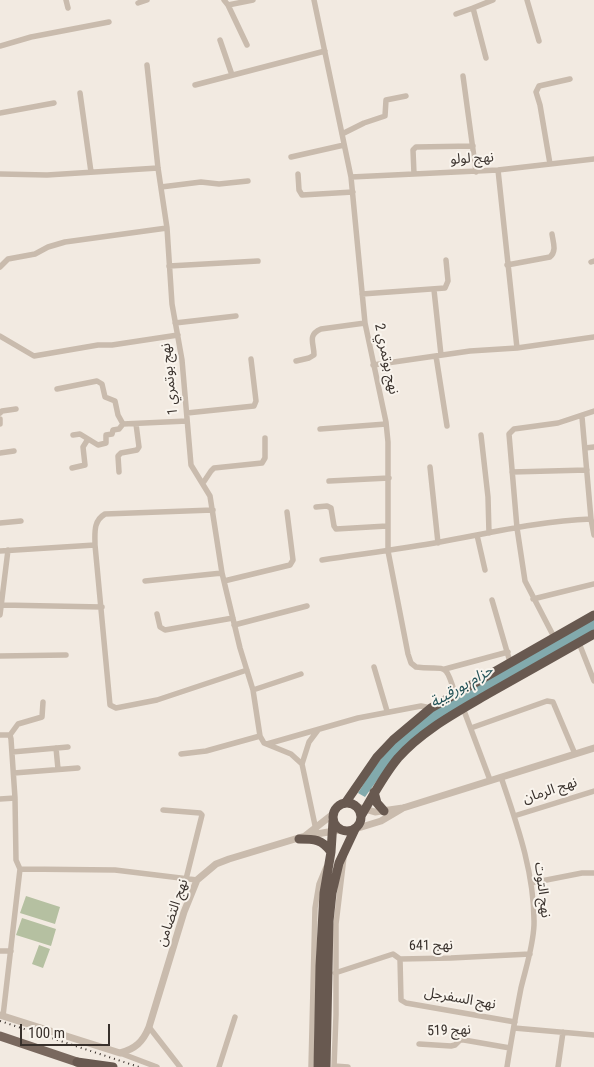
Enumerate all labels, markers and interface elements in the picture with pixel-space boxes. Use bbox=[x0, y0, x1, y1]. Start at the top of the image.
street label: نهج لولو bbox=[450, 149, 494, 169]
street label: نهج بوتمري 2 bbox=[370, 322, 402, 396]
street label: نهج بوتمري 1 bbox=[158, 342, 182, 416]
water label: حزام بورقيبة bbox=[427, 662, 497, 712]
street label: نهج الرمان bbox=[521, 774, 579, 808]
street label: نهج التوت bbox=[530, 861, 554, 919]
street label: نهج التضامن bbox=[154, 877, 192, 949]
street label: نهج 641 bbox=[409, 937, 453, 955]
street label: نهج السفرجل bbox=[423, 984, 497, 1014]
scale bar bbox=[22, 1014, 112, 1046]
street label: نهج 519 bbox=[427, 1022, 471, 1040]
text: 100 m bbox=[28, 1024, 65, 1042]

